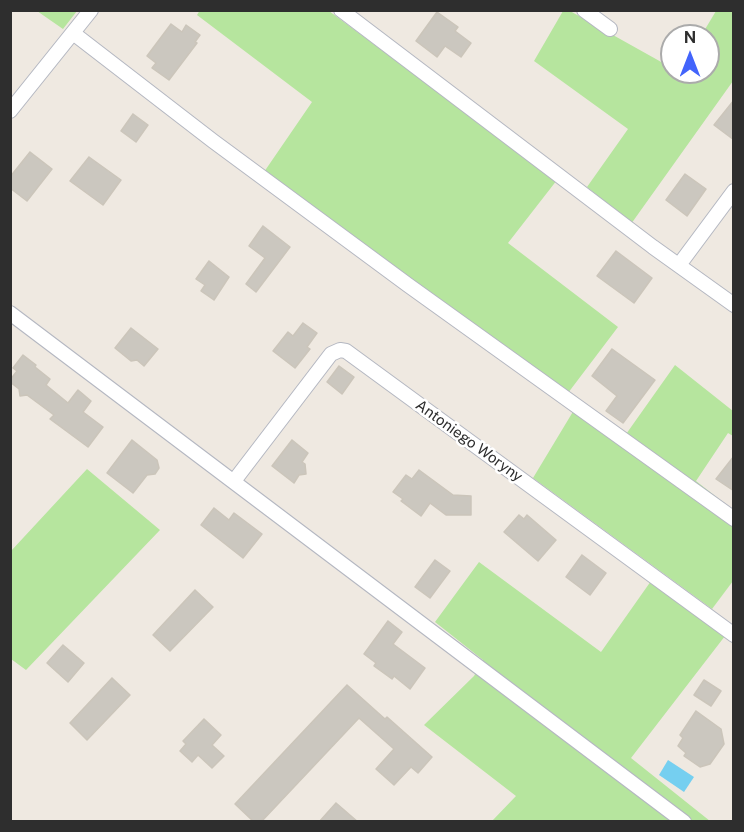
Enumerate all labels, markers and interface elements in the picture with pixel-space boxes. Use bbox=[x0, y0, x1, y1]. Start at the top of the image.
north arrow bbox=[660, 24, 720, 84]
text: N bbox=[684, 28, 696, 47]
street label: Antoniego Woryny bbox=[412, 396, 526, 486]

